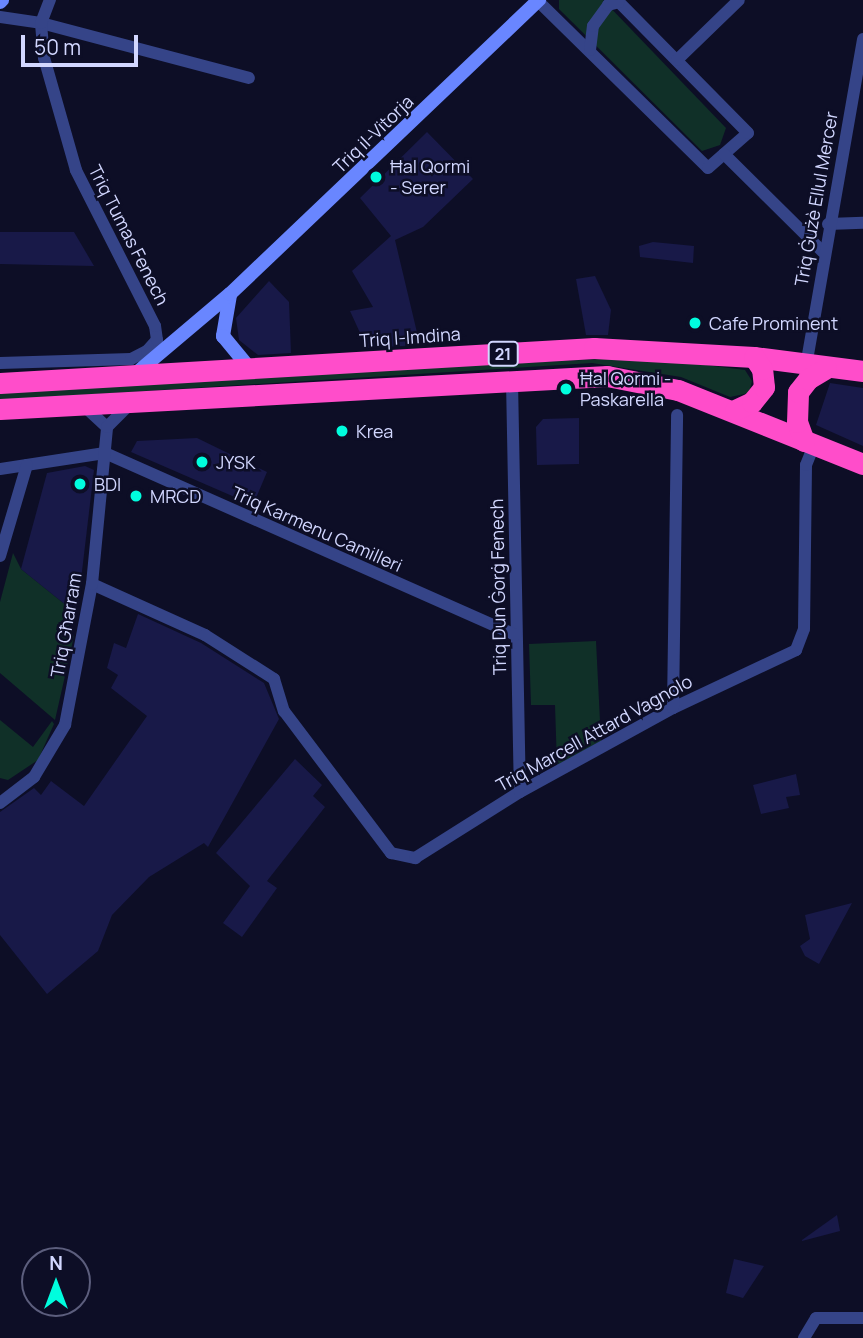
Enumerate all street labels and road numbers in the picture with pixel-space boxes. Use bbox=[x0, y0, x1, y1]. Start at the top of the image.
street label: Triq il-Vitorja bbox=[328, 90, 418, 178]
street label: Triq Ġużè Ellul Mercer bbox=[790, 110, 842, 288]
street label: Triq Tumas Fenech bbox=[84, 161, 174, 309]
street label: Triq l-Imdina bbox=[359, 323, 461, 351]
road number: 21 bbox=[487, 342, 519, 366]
street label: Triq Karmenu Camilleri bbox=[228, 482, 406, 576]
street label: Triq Dun Ġorġ Fenech bbox=[486, 499, 510, 675]
street label: Triq Għarram bbox=[46, 571, 86, 679]
street label: Triq Marcell Attard Vagnolo bbox=[492, 670, 696, 796]

